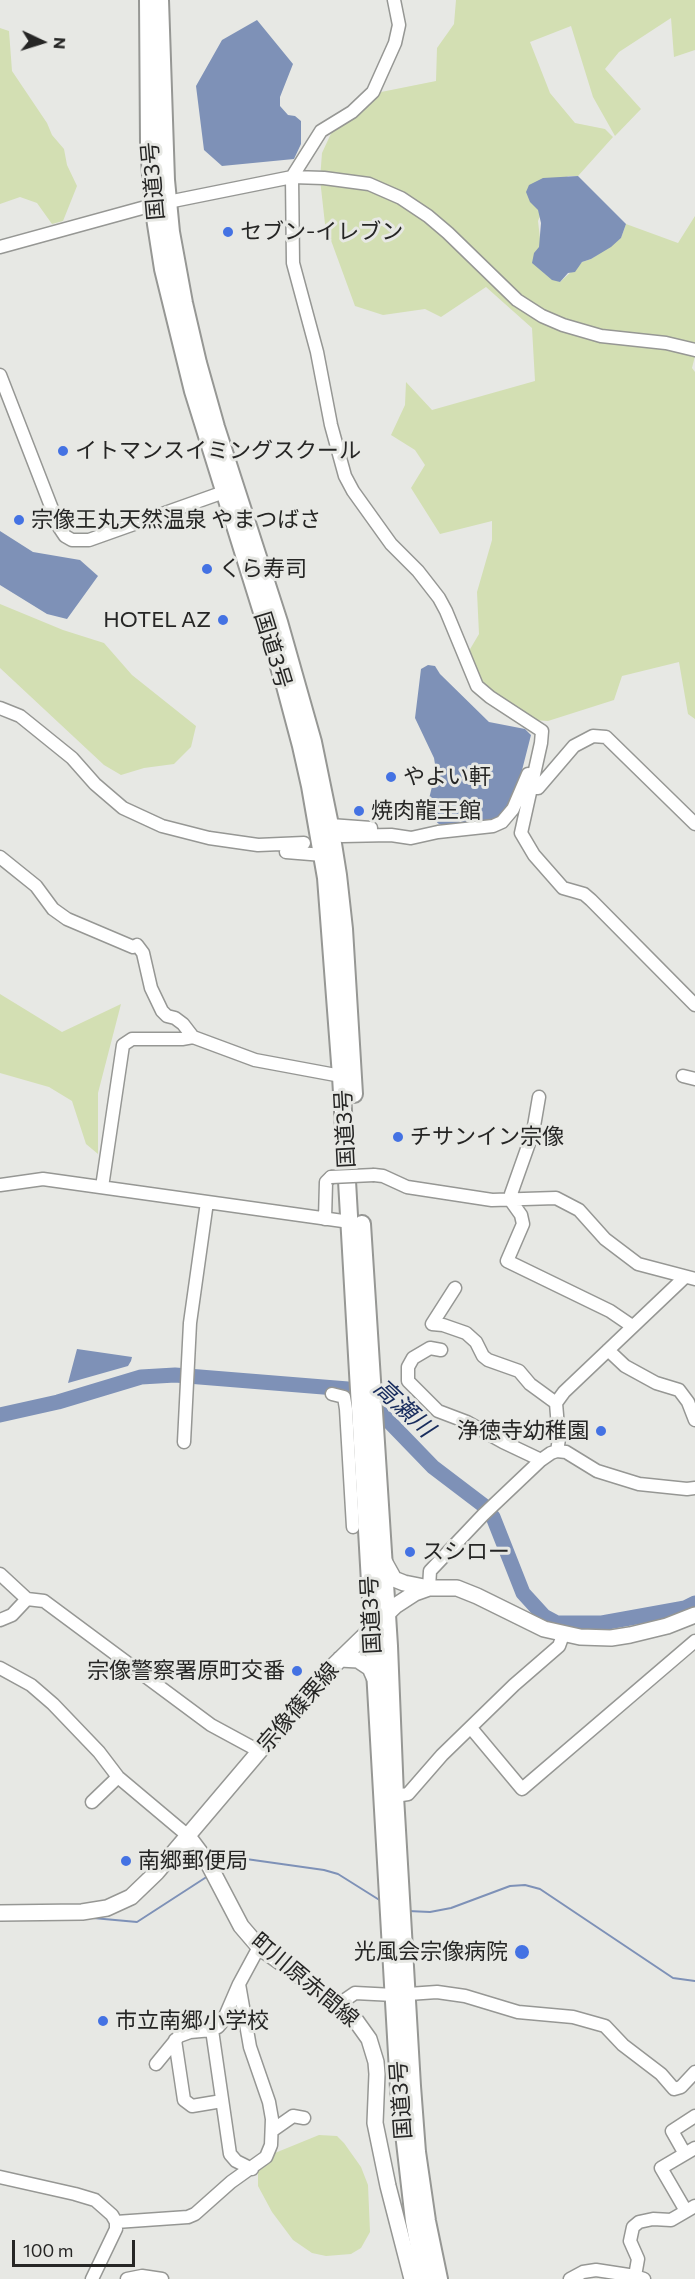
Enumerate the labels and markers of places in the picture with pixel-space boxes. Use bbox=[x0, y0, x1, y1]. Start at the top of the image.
place label: セブン-イレブン bbox=[240, 219, 403, 245]
marker: セブン-イレブン bbox=[221, 225, 235, 239]
place label: イトマンスイミングスクール bbox=[75, 438, 361, 464]
marker: イトマンスイミングスクール bbox=[56, 444, 70, 458]
place label: 宗像王丸天然温泉 やまつばさ bbox=[31, 507, 321, 533]
marker: 宗像王丸天然温泉 やまつばさ bbox=[12, 513, 26, 527]
place label: くら寿司 bbox=[219, 556, 307, 582]
marker: くら寿司 bbox=[200, 562, 214, 576]
place label: HOTEL AZ bbox=[103, 607, 211, 633]
marker: HOTEL AZ bbox=[216, 613, 230, 627]
place label: やよい軒 bbox=[403, 764, 491, 790]
marker: やよい軒 bbox=[384, 770, 398, 784]
place label: 焼肉龍王館 bbox=[371, 798, 481, 824]
marker: 焼肉龍王館 bbox=[352, 804, 366, 818]
place label: チサンイン宗像 bbox=[410, 1124, 564, 1150]
marker: チサンイン宗像 bbox=[391, 1130, 405, 1144]
place label: 浄徳寺幼稚園 bbox=[457, 1418, 589, 1444]
marker: 浄徳寺幼稚園 bbox=[594, 1424, 608, 1438]
place label: スシロー bbox=[422, 1539, 510, 1565]
marker: スシロー bbox=[403, 1545, 417, 1559]
place label: 宗像警察署原町交番 bbox=[87, 1658, 285, 1684]
marker: 宗像警察署原町交番 bbox=[290, 1664, 304, 1678]
place label: 南郷郵便局 bbox=[138, 1848, 248, 1874]
marker: 南郷郵便局 bbox=[119, 1854, 133, 1868]
place label: 光風会宗像病院 bbox=[354, 1939, 508, 1965]
marker: 光風会宗像病院 bbox=[513, 1943, 531, 1961]
place label: 市立南郷小学校 bbox=[115, 2008, 269, 2034]
marker: 市立南郷小学校 bbox=[96, 2014, 110, 2028]

